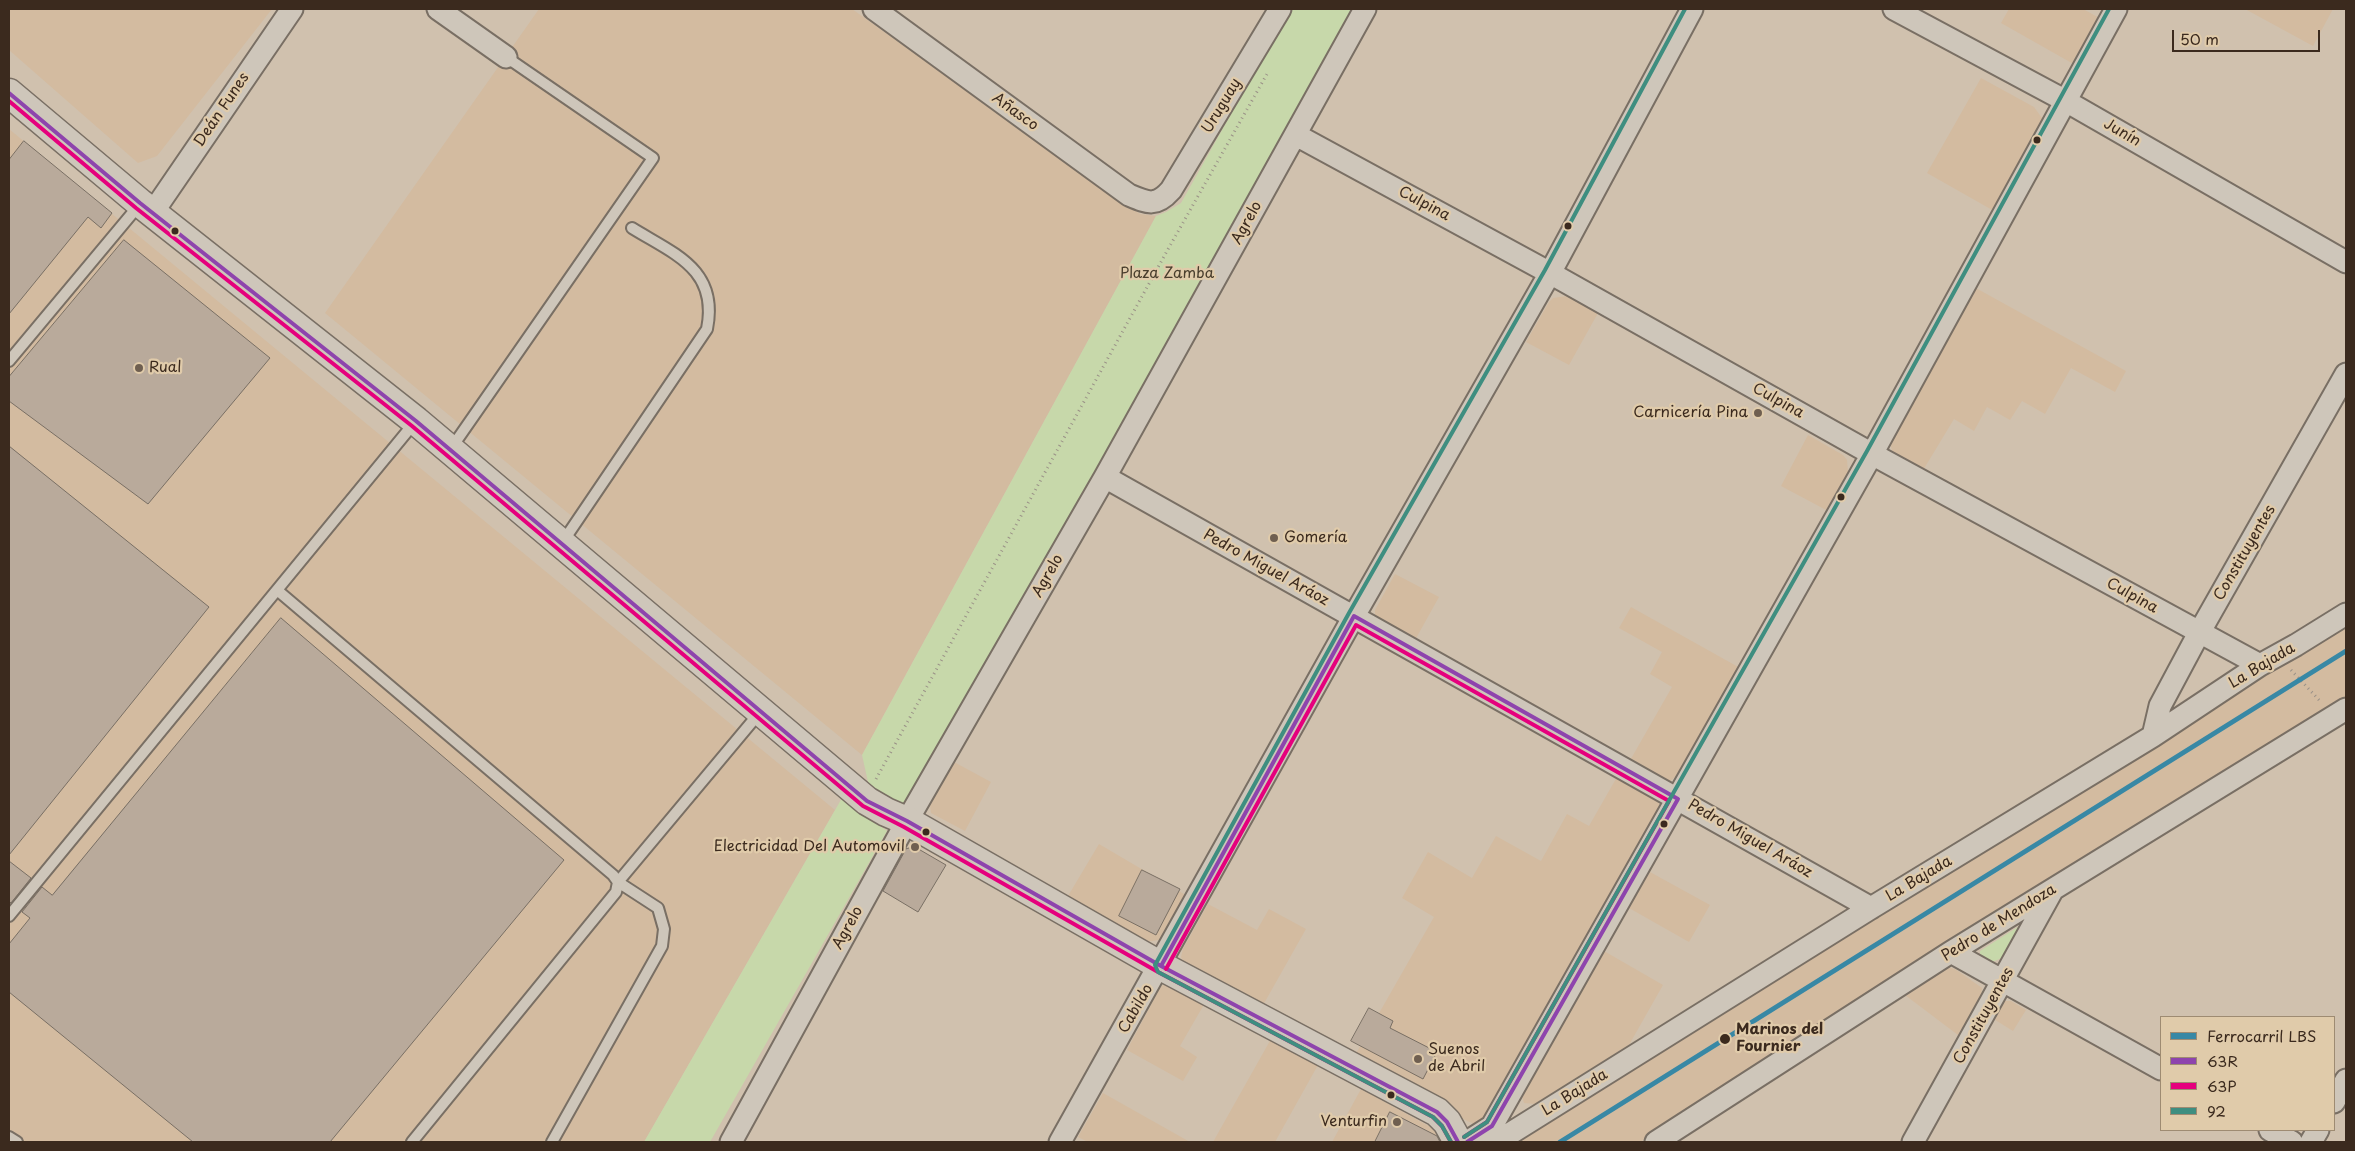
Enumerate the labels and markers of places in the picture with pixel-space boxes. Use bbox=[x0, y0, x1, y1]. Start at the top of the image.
unlabelled marker bbox=[2032, 135, 2042, 145]
unlabelled marker bbox=[1563, 221, 1573, 231]
unlabelled marker bbox=[170, 226, 180, 236]
place label: Rual bbox=[149, 359, 181, 377]
marker: Rual bbox=[133, 362, 145, 374]
place label: Carnicería Pina bbox=[1633, 404, 1748, 422]
marker: Carnicería Pina bbox=[1752, 407, 1764, 419]
unlabelled marker bbox=[1836, 492, 1846, 502]
place label: Gomería bbox=[1284, 529, 1347, 547]
marker: Gomería bbox=[1268, 532, 1280, 544]
unlabelled marker bbox=[1659, 819, 1669, 829]
unlabelled marker bbox=[921, 827, 931, 837]
place label: Electricidad Del Automovil bbox=[714, 838, 905, 856]
marker: Electricidad Del Automovil bbox=[909, 841, 921, 853]
place label: Marinos del Fournier bbox=[1736, 1021, 1823, 1056]
marker: Marinos del Fournier bbox=[1718, 1032, 1732, 1046]
place label: Suenos de Abril bbox=[1428, 1041, 1485, 1076]
marker: Suenos de Abril bbox=[1412, 1053, 1424, 1065]
unlabelled marker bbox=[1386, 1090, 1396, 1100]
place label: Venturfin bbox=[1320, 1113, 1387, 1131]
marker: Venturfin bbox=[1391, 1116, 1403, 1128]

